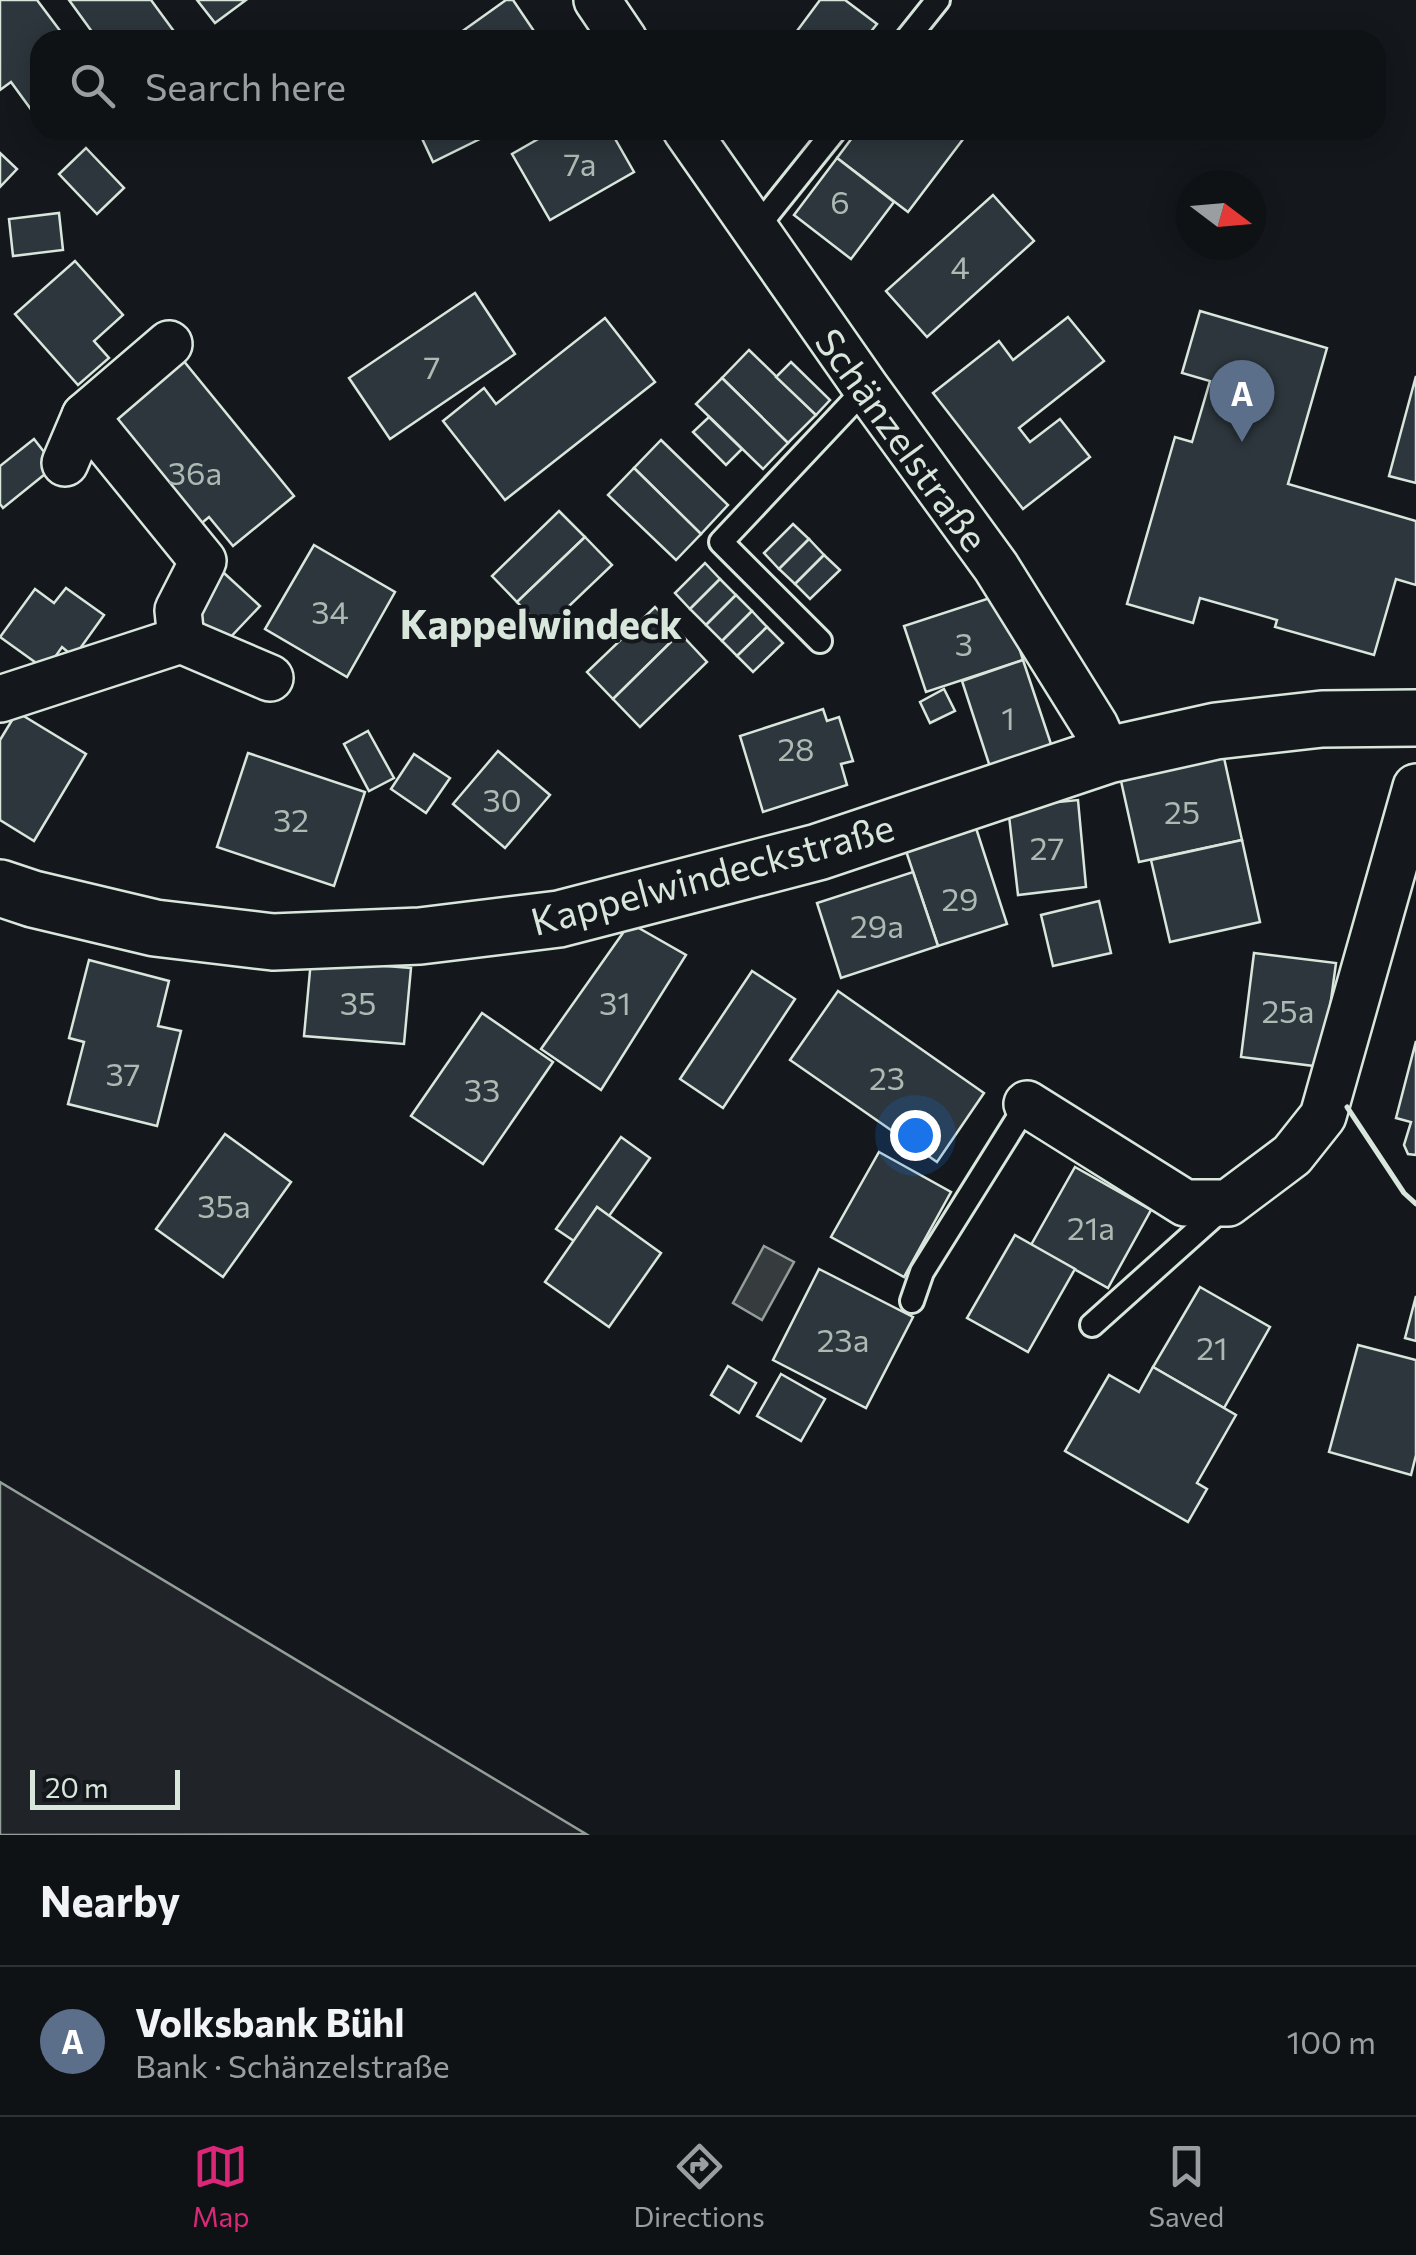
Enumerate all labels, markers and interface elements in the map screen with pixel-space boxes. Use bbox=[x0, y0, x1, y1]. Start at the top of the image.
search box bbox=[30, 30, 1386, 140]
icon: search bbox=[65, 58, 120, 113]
text: Search here bbox=[145, 62, 346, 109]
house number: 7a bbox=[563, 143, 597, 183]
north arrow bbox=[1176, 170, 1266, 260]
house number: 6 bbox=[830, 181, 850, 221]
house number: 4 bbox=[950, 246, 970, 286]
street label: Schänzelstraße bbox=[807, 319, 999, 559]
house number: 7 bbox=[424, 346, 440, 386]
pin: A bbox=[1210, 360, 1274, 442]
house number: 36a bbox=[168, 452, 222, 492]
house number: 34 bbox=[311, 591, 349, 631]
district label: Kappelwindeck bbox=[400, 598, 682, 647]
house number: 3 bbox=[955, 623, 973, 663]
house number: 1 bbox=[1001, 697, 1015, 737]
house number: 28 bbox=[777, 728, 815, 768]
house number: 30 bbox=[482, 779, 522, 819]
house number: 25 bbox=[1164, 791, 1200, 831]
house number: 32 bbox=[273, 799, 309, 839]
street label: Kappelwindeckstraße bbox=[525, 802, 899, 944]
house number: 27 bbox=[1030, 827, 1064, 867]
house number: 29 bbox=[941, 878, 979, 918]
house number: 29a bbox=[850, 905, 904, 945]
house number: 35 bbox=[340, 982, 376, 1022]
house number: 31 bbox=[599, 982, 631, 1022]
house number: 25a bbox=[1262, 990, 1314, 1030]
house number: 37 bbox=[105, 1053, 141, 1093]
house number: 23 bbox=[869, 1057, 905, 1097]
house number: 33 bbox=[464, 1069, 500, 1109]
your location bbox=[890, 1110, 941, 1161]
house number: 35a bbox=[197, 1185, 251, 1225]
house number: 21a bbox=[1067, 1207, 1115, 1247]
house number: 23a bbox=[817, 1319, 869, 1359]
house number: 21 bbox=[1196, 1327, 1228, 1367]
scale bar bbox=[30, 1765, 180, 1810]
text: 20 m bbox=[45, 1770, 109, 1804]
text: Nearby bbox=[40, 1874, 180, 1926]
text: Volksbank Bühl bbox=[135, 1998, 405, 2045]
text: A bbox=[61, 2021, 84, 2061]
text: 100 m bbox=[1287, 2021, 1376, 2061]
text: Bank · Schänzelstraße bbox=[135, 2045, 450, 2085]
tab: Map bbox=[192, 2139, 250, 2233]
tab: Directions bbox=[633, 2139, 765, 2233]
tab: Saved bbox=[1149, 2139, 1224, 2233]

